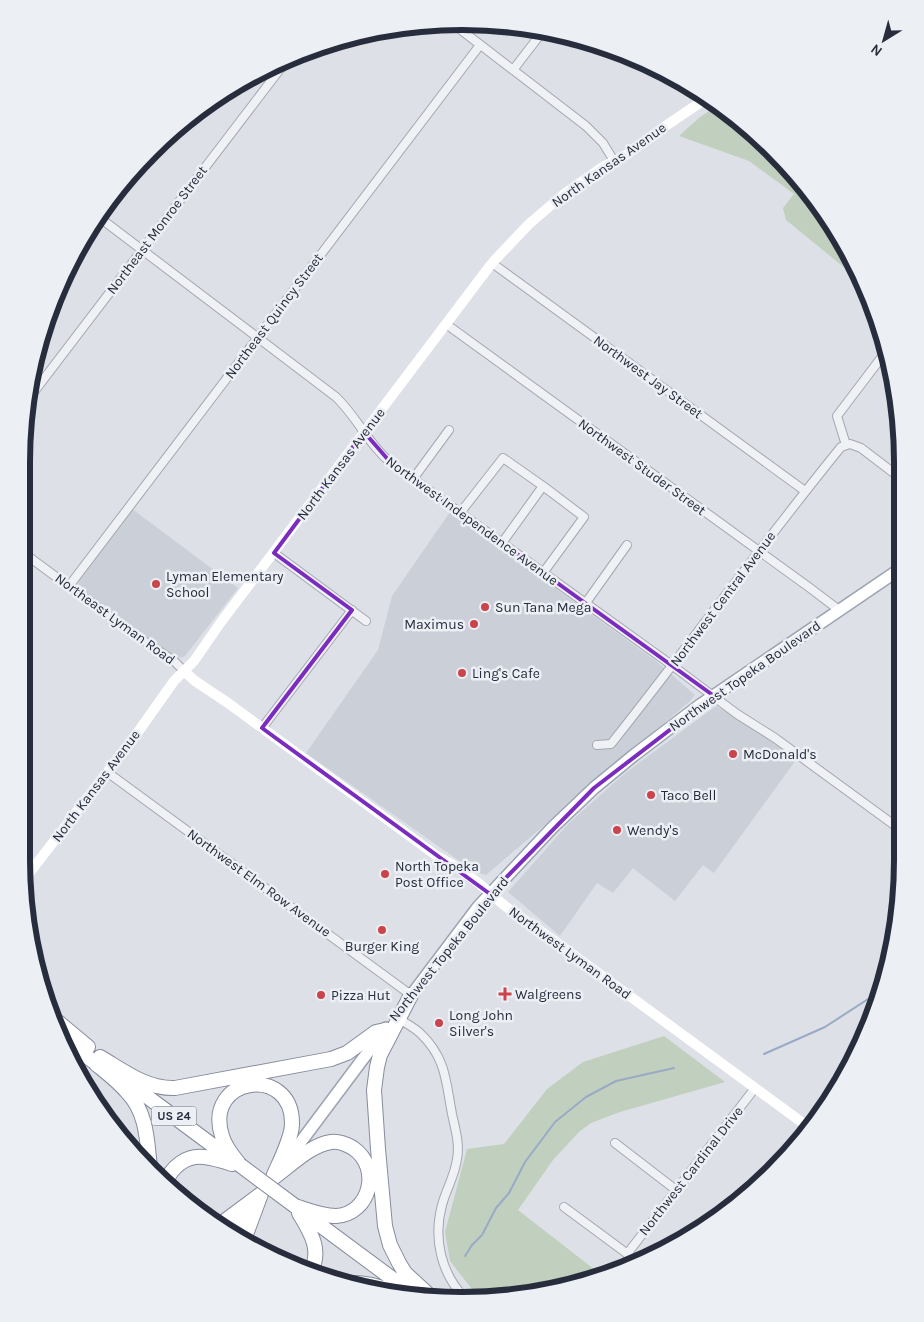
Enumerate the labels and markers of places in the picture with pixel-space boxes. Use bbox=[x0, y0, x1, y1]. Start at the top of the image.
place label: Lyman Elementary School bbox=[166, 568, 284, 601]
marker: Lyman Elementary School bbox=[150, 578, 162, 590]
place label: Sun Tana Mega bbox=[495, 599, 591, 616]
marker: Sun Tana Mega bbox=[479, 601, 491, 613]
place label: Maximus bbox=[404, 616, 464, 633]
marker: Maximus bbox=[468, 618, 480, 630]
place label: Ling's Cafe bbox=[472, 665, 540, 682]
marker: Ling's Cafe bbox=[456, 667, 468, 679]
place label: McDonald's bbox=[743, 746, 817, 763]
marker: McDonald's bbox=[727, 748, 739, 760]
place label: Taco Bell bbox=[661, 787, 716, 804]
marker: Taco Bell bbox=[645, 789, 657, 801]
place label: Wendy's bbox=[627, 822, 679, 839]
marker: Wendy's bbox=[611, 824, 623, 836]
place label: North Topeka Post Office bbox=[395, 858, 479, 891]
marker: North Topeka Post Office bbox=[379, 868, 391, 880]
marker: Burger King bbox=[376, 924, 388, 936]
place label: Burger King bbox=[345, 938, 419, 955]
place label: Walgreens bbox=[515, 986, 582, 1003]
place label: Pizza Hut bbox=[331, 987, 390, 1004]
marker: Walgreens bbox=[499, 988, 511, 1000]
marker: Pizza Hut bbox=[315, 989, 327, 1001]
place label: Long John Silver's bbox=[449, 1007, 513, 1040]
marker: Long John Silver's bbox=[433, 1017, 445, 1029]

